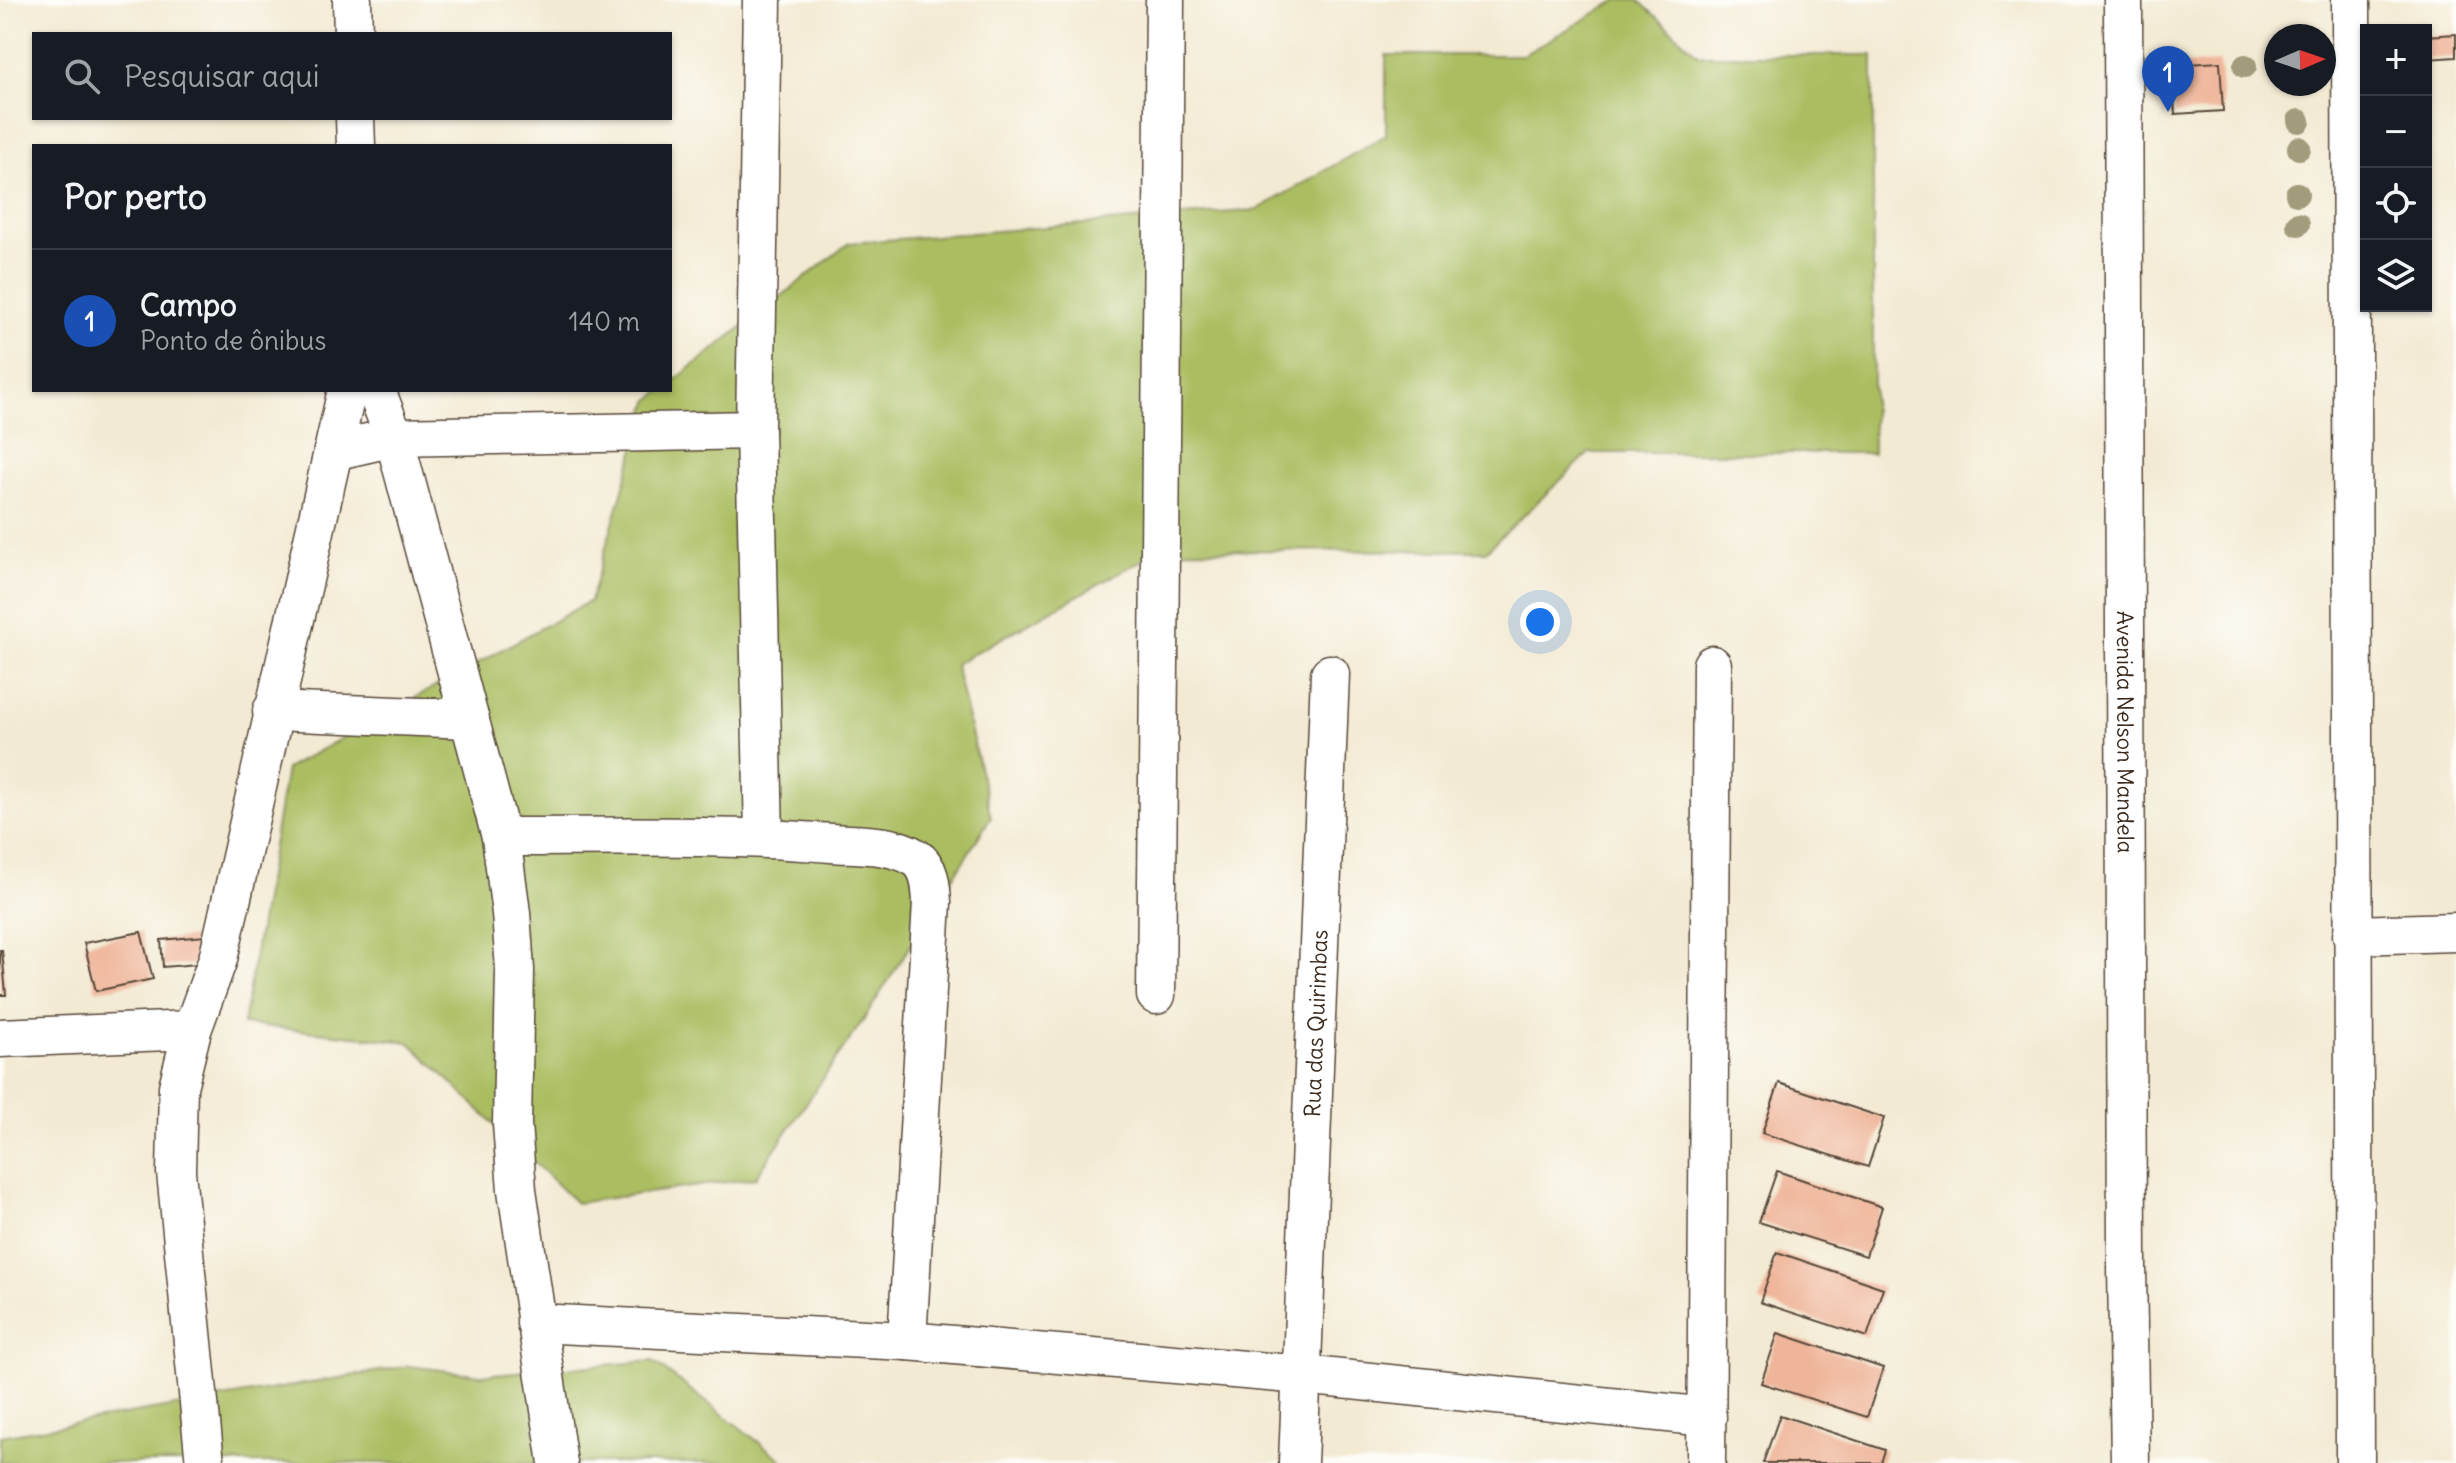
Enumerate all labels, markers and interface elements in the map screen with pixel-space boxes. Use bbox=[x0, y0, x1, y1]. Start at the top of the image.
north arrow bbox=[2264, 24, 2336, 96]
map controls bbox=[2360, 24, 2432, 312]
button: + bbox=[2360, 24, 2432, 96]
search box bbox=[32, 32, 672, 120]
pin: 1 bbox=[2142, 46, 2194, 112]
icon: search bbox=[60, 54, 104, 98]
text: Pesquisar aqui bbox=[124, 57, 320, 95]
button: − bbox=[2360, 96, 2432, 168]
button: locate bbox=[2360, 168, 2432, 240]
text: Por perto bbox=[64, 175, 207, 218]
button: layers bbox=[2360, 240, 2432, 312]
text: Campo bbox=[140, 286, 237, 324]
text: 1 bbox=[85, 305, 95, 338]
text: 140 m bbox=[569, 305, 640, 338]
text: Ponto de ônibus bbox=[140, 324, 326, 357]
your location bbox=[1520, 602, 1560, 642]
street label: Avenida Nelson Mandela bbox=[2111, 611, 2140, 853]
street label: Rua das Quirimbas bbox=[1298, 929, 1334, 1118]

